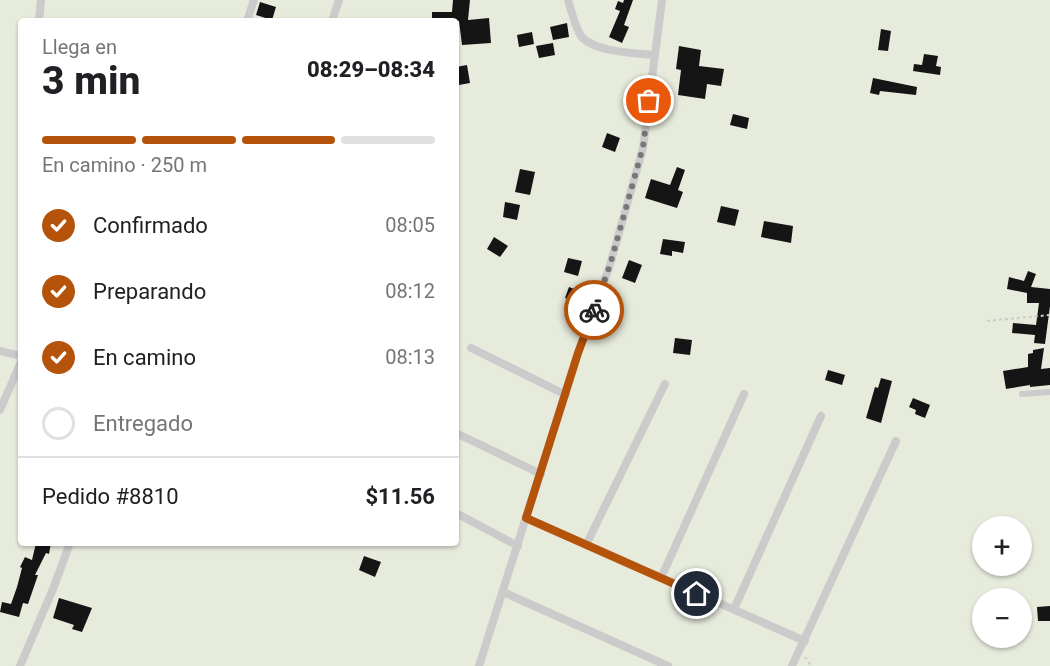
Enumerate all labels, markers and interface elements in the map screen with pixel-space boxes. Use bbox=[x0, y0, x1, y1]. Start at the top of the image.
text: Llega en bbox=[42, 35, 117, 59]
text: 08:29–08:34 bbox=[307, 57, 435, 82]
text: 3 min bbox=[42, 58, 140, 104]
pin bbox=[623, 75, 674, 126]
icon: bag bbox=[632, 84, 665, 117]
text: En camino · 250 m bbox=[42, 153, 207, 177]
icon: check bbox=[42, 209, 75, 242]
text: Confirmado bbox=[93, 213, 208, 238]
text: 08:05 bbox=[385, 213, 435, 237]
icon: check bbox=[42, 275, 75, 308]
text: Preparando bbox=[93, 279, 206, 304]
text: 08:12 bbox=[385, 279, 435, 303]
courier bbox=[564, 280, 624, 340]
icon: bike bbox=[578, 294, 611, 327]
icon: check bbox=[42, 341, 75, 374]
text: En camino bbox=[93, 345, 196, 370]
text: 08:13 bbox=[385, 345, 435, 369]
text: Entregado bbox=[93, 411, 193, 436]
text: Pedido #8810 bbox=[42, 484, 179, 509]
text: $11.56 bbox=[366, 484, 435, 509]
map controls bbox=[972, 516, 1032, 648]
button: + bbox=[972, 516, 1032, 576]
pin bbox=[671, 568, 722, 619]
icon: home bbox=[680, 577, 713, 610]
button: − bbox=[972, 588, 1032, 648]

